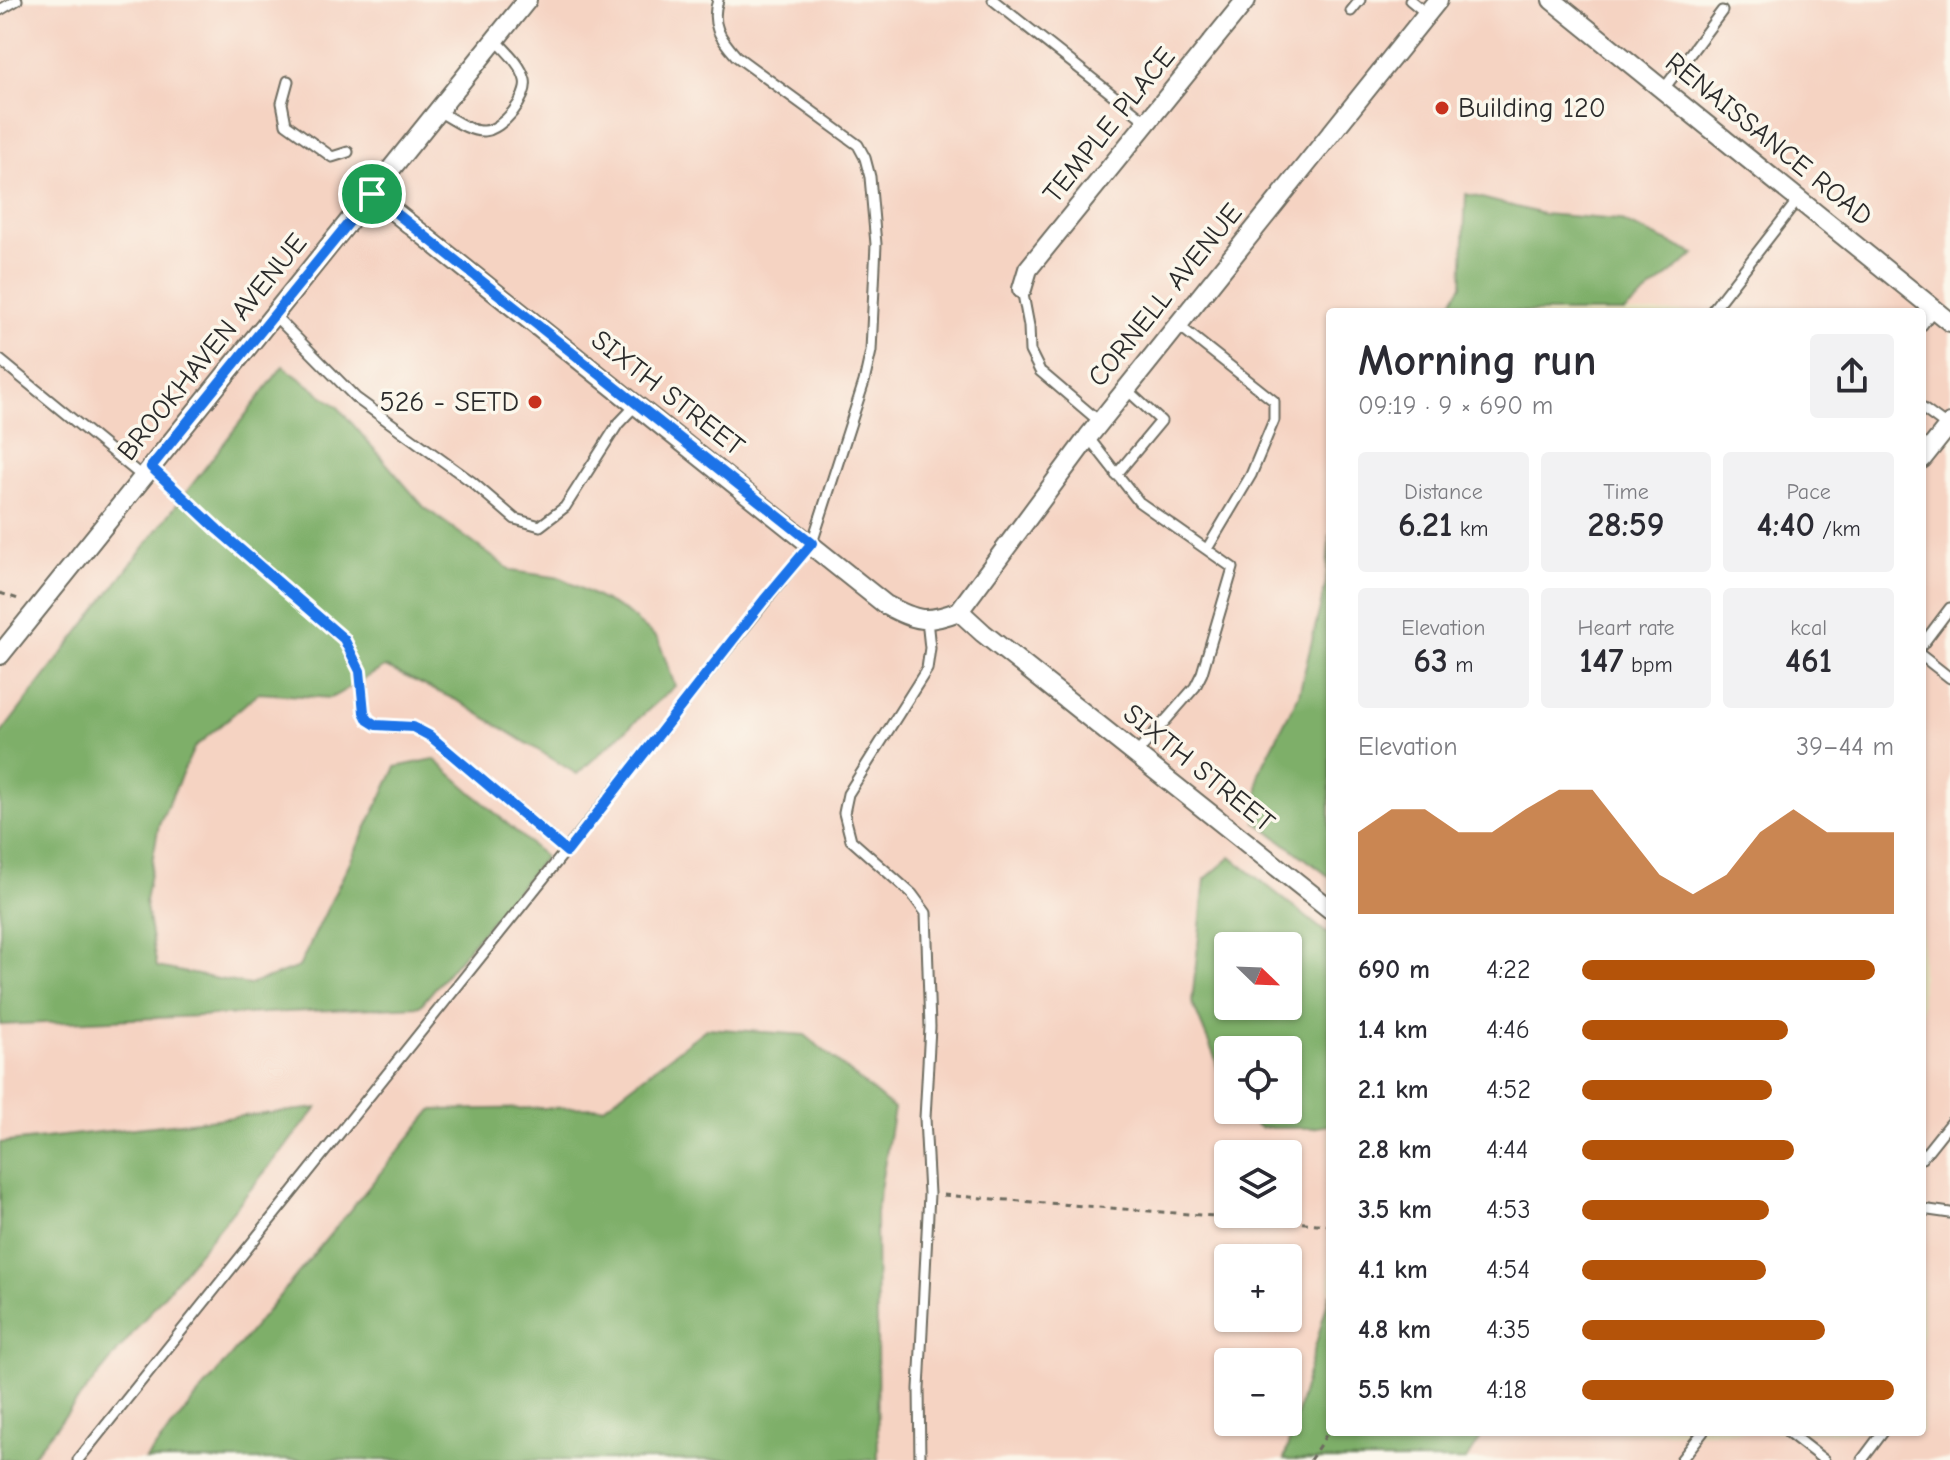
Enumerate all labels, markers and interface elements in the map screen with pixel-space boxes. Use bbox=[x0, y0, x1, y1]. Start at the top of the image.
street label: TEMPLE PLACE bbox=[1037, 41, 1181, 209]
street label: RENAISSANCE ROAD bbox=[1659, 46, 1879, 232]
place label: Building 120 bbox=[1458, 92, 1606, 124]
marker: Building 120 bbox=[1433, 99, 1451, 117]
pin bbox=[338, 160, 406, 228]
icon: arrive bbox=[350, 172, 394, 216]
street label: CORNELL AVENUE bbox=[1081, 197, 1249, 393]
street label: BROOKHAVEN AVENUE bbox=[111, 227, 313, 467]
street label: SIXTH STREET bbox=[585, 323, 751, 463]
button: share bbox=[1810, 334, 1894, 418]
text: Morning run bbox=[1358, 335, 1597, 386]
place label: 526 - SETD bbox=[379, 386, 519, 418]
text: 09:19 · 9 × 690 m bbox=[1358, 391, 1553, 421]
marker: 526 - SETD bbox=[526, 393, 544, 411]
text: Distance bbox=[1404, 479, 1483, 505]
text: Time bbox=[1603, 479, 1649, 505]
text: Pace bbox=[1786, 479, 1831, 505]
text: 6.21 bbox=[1398, 505, 1452, 545]
text: 28:59 bbox=[1587, 505, 1665, 545]
text: 4:40 bbox=[1757, 505, 1815, 545]
text: km bbox=[1452, 516, 1489, 542]
text: /km bbox=[1815, 516, 1861, 542]
text: Elevation bbox=[1401, 615, 1485, 641]
text: Heart rate bbox=[1577, 615, 1674, 641]
text: kcal bbox=[1790, 615, 1827, 641]
text: 63 bbox=[1413, 641, 1448, 681]
text: 147 bbox=[1579, 641, 1624, 681]
text: 461 bbox=[1785, 641, 1832, 681]
text: m bbox=[1448, 652, 1473, 678]
text: bpm bbox=[1624, 652, 1673, 678]
street label: SIXTH STREET bbox=[1117, 697, 1281, 839]
text: Elevation bbox=[1358, 732, 1458, 762]
text: 39–44 m bbox=[1796, 732, 1894, 762]
north arrow bbox=[1214, 932, 1302, 1020]
map controls bbox=[1214, 932, 1302, 1436]
text: 690 m bbox=[1358, 955, 1430, 985]
text: 4:22 bbox=[1486, 955, 1531, 985]
text: 1.4 km bbox=[1358, 1015, 1428, 1045]
text: 4:46 bbox=[1486, 1015, 1530, 1045]
button: locate bbox=[1214, 1036, 1302, 1124]
text: 2.1 km bbox=[1358, 1075, 1429, 1105]
text: 4:52 bbox=[1486, 1075, 1531, 1105]
text: 2.8 km bbox=[1358, 1135, 1432, 1165]
text: 4:44 bbox=[1486, 1135, 1528, 1165]
button: layers bbox=[1214, 1140, 1302, 1228]
text: 3.5 km bbox=[1358, 1195, 1432, 1225]
text: 4:53 bbox=[1486, 1195, 1531, 1225]
button: + bbox=[1214, 1244, 1302, 1332]
text: 4.1 km bbox=[1358, 1255, 1428, 1285]
text: 4:54 bbox=[1486, 1255, 1530, 1285]
text: 4.8 km bbox=[1358, 1315, 1431, 1345]
text: 4:35 bbox=[1486, 1315, 1531, 1345]
button: − bbox=[1214, 1348, 1302, 1436]
text: 5.5 km bbox=[1358, 1375, 1433, 1405]
text: 4:18 bbox=[1486, 1375, 1527, 1405]

